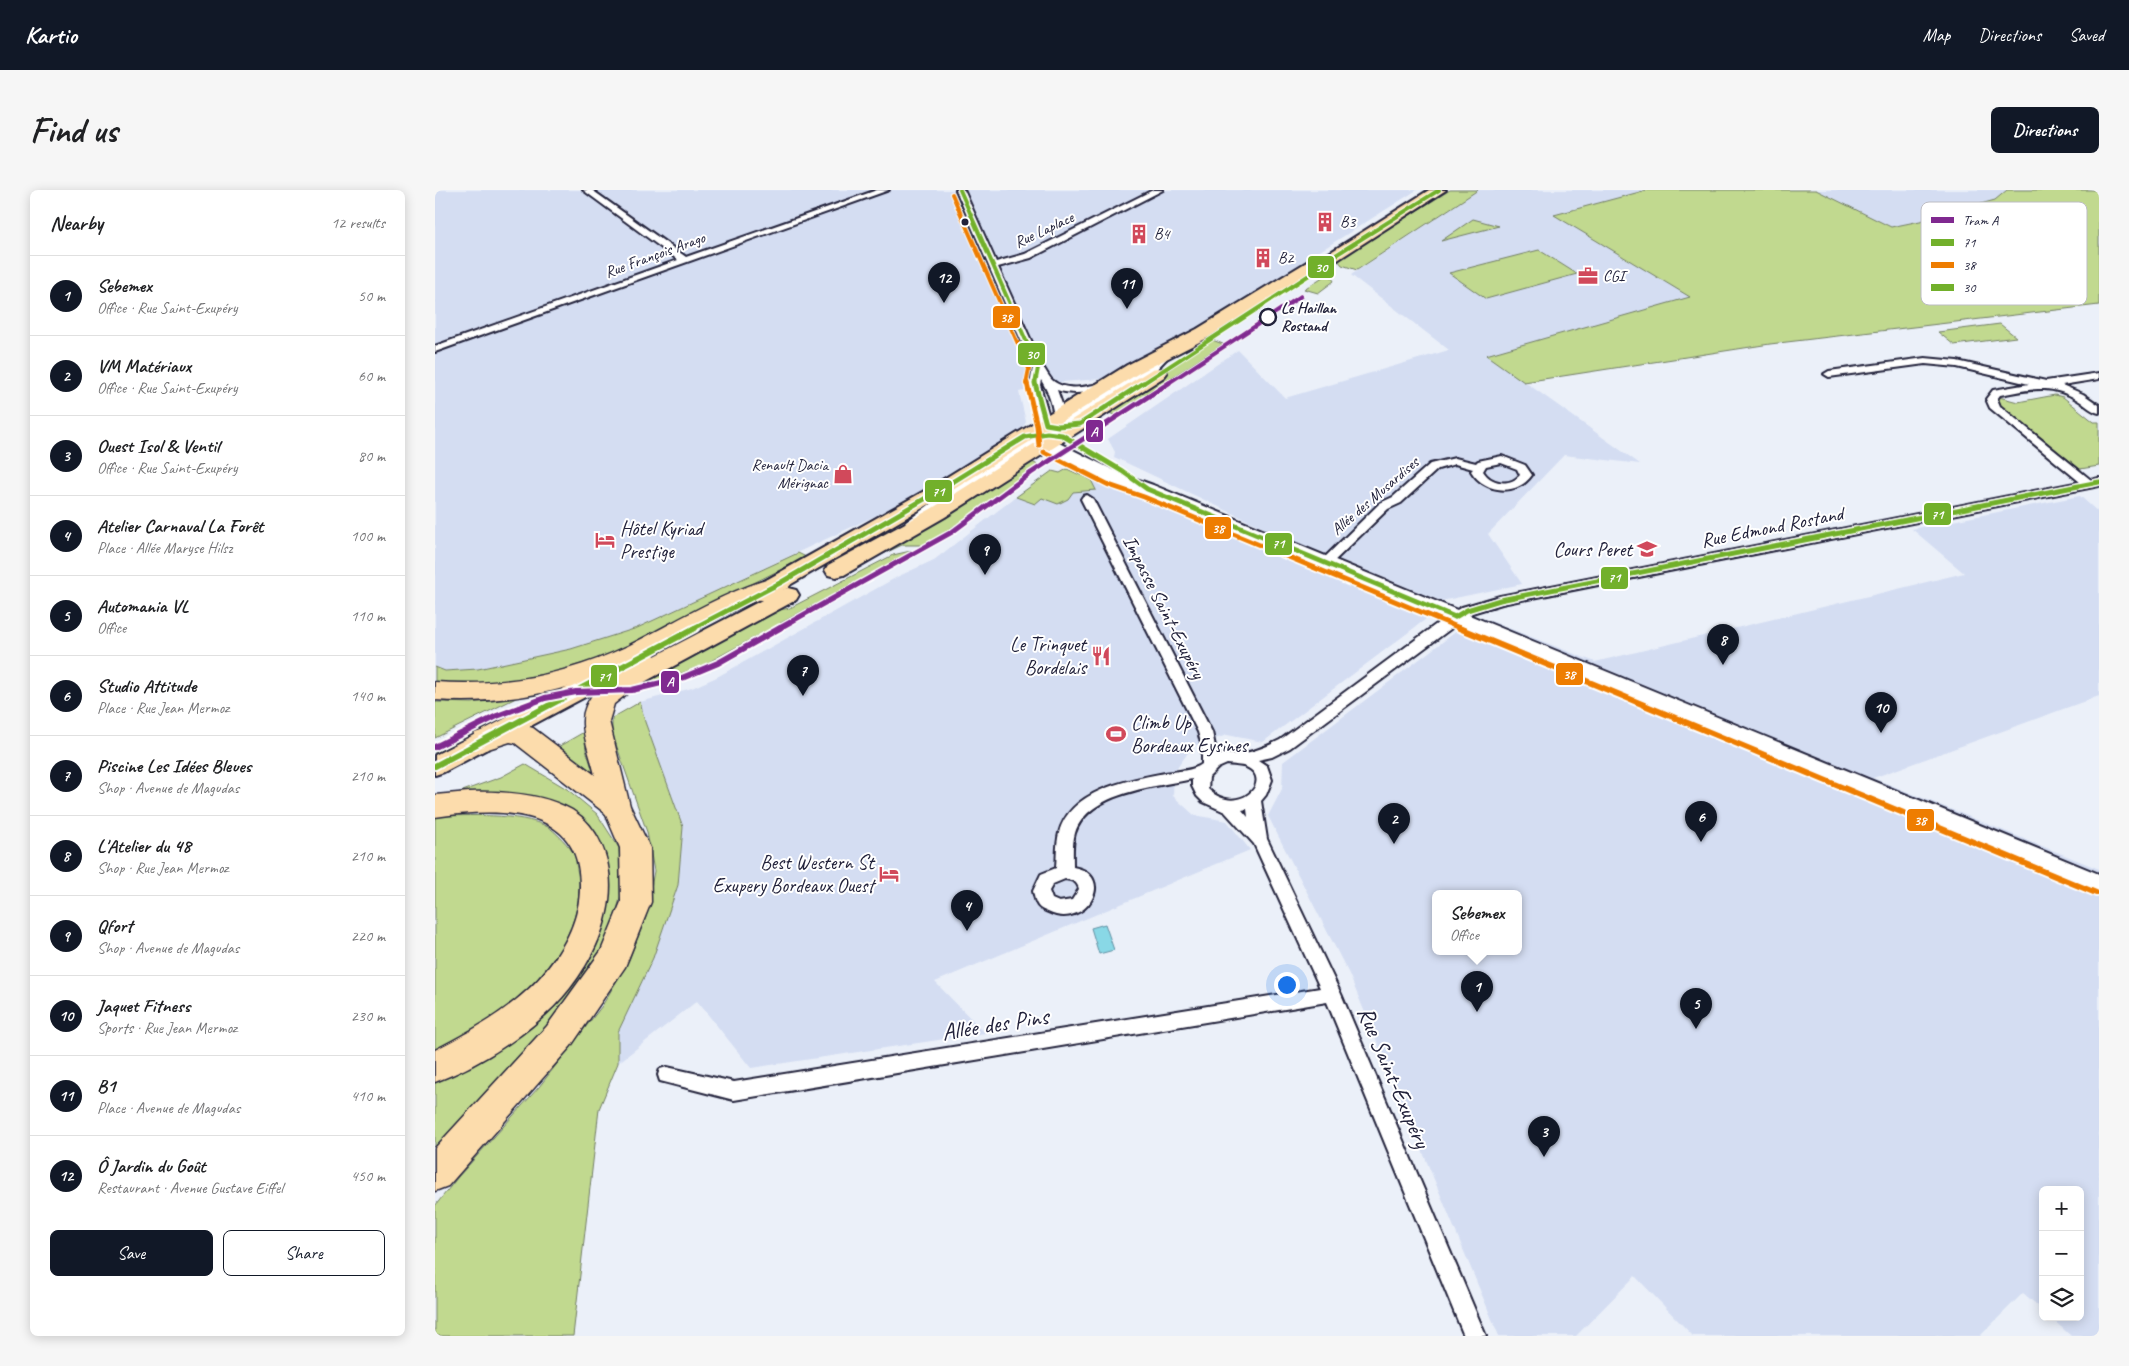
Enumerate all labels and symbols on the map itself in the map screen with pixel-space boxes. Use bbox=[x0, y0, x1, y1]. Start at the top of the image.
legend bbox=[1921, 202, 2087, 305]
street label: Rue Laplace bbox=[1011, 207, 1079, 252]
building icon: B3 bbox=[1314, 211, 1336, 233]
place label: B3 bbox=[1340, 212, 1357, 232]
text: Tram A bbox=[1963, 212, 1999, 229]
unlabelled marker bbox=[960, 217, 970, 227]
building icon: B4 bbox=[1128, 223, 1150, 245]
place label: B4 bbox=[1154, 224, 1171, 244]
street label: Rue François Arago bbox=[602, 227, 709, 282]
text: 71 bbox=[1963, 234, 1976, 251]
building icon: B2 bbox=[1252, 247, 1274, 269]
place label: B2 bbox=[1278, 248, 1295, 268]
line badge: 30 bbox=[1307, 255, 1335, 279]
text: 38 bbox=[1963, 257, 1977, 274]
text: 30 bbox=[1315, 259, 1329, 276]
pin: 12 bbox=[928, 262, 960, 303]
office icon: CGI bbox=[1577, 265, 1599, 287]
place label: CGI bbox=[1603, 266, 1628, 286]
pin: 11 bbox=[1111, 268, 1143, 309]
text: 30 bbox=[1963, 279, 1977, 296]
place label: Le Haillan Rostand bbox=[1281, 298, 1338, 336]
line badge: 38 bbox=[992, 305, 1021, 329]
marker: Le Haillan Rostand bbox=[1259, 308, 1277, 326]
text: 38 bbox=[1000, 309, 1014, 326]
line badge: 30 bbox=[1017, 342, 1046, 366]
text: 30 bbox=[1026, 346, 1040, 363]
line badge: A bbox=[1085, 419, 1104, 443]
text: A bbox=[1090, 423, 1098, 440]
street label: Allée des Musardises bbox=[1327, 452, 1424, 539]
place label: Renault Dacia Mérignac bbox=[751, 455, 829, 493]
shop icon: Renault Dacia Mérignac bbox=[832, 463, 854, 485]
line badge: 71 bbox=[924, 479, 953, 503]
text: 71 bbox=[932, 483, 946, 500]
street label: Rue Edmond Rostand bbox=[1699, 500, 1848, 553]
line badge: 71 bbox=[1923, 502, 1952, 526]
text: 71 bbox=[1931, 506, 1945, 523]
place label: Hôtel Kyriad Prestige bbox=[620, 516, 706, 564]
line badge: 38 bbox=[1204, 516, 1232, 540]
text: 38 bbox=[1212, 520, 1226, 537]
hotel icon: Hôtel Kyriad Prestige bbox=[594, 529, 616, 551]
street label: Impasse Saint-Exupéry bbox=[1117, 531, 1211, 684]
line badge: 71 bbox=[1264, 532, 1293, 556]
pin: 9 bbox=[969, 534, 1001, 575]
text: 71 bbox=[1272, 535, 1286, 552]
place label: Cours Peret bbox=[1553, 537, 1634, 562]
school or university icon: Cours Peret bbox=[1636, 538, 1658, 560]
line badge: 71 bbox=[1600, 566, 1629, 590]
text: 71 bbox=[1608, 569, 1622, 586]
pin: 8 bbox=[1707, 624, 1739, 665]
place label: Le Trinquet Bordelais bbox=[1010, 632, 1088, 680]
restaurant icon: Le Trinquet Bordelais bbox=[1090, 645, 1112, 667]
pin: 7 bbox=[787, 655, 819, 696]
line badge: 38 bbox=[1555, 662, 1584, 686]
line badge: 71 bbox=[590, 664, 618, 688]
text: 38 bbox=[1563, 666, 1577, 683]
text: 71 bbox=[598, 668, 612, 685]
line badge: A bbox=[660, 670, 680, 694]
text: A bbox=[666, 673, 674, 690]
pin: 10 bbox=[1865, 692, 1897, 733]
place label: Climb Up Bordeaux Eysines bbox=[1131, 710, 1250, 758]
sports icon: Climb Up Bordeaux Eysines bbox=[1105, 723, 1127, 745]
pin: 6 bbox=[1685, 801, 1717, 842]
pin: 2 bbox=[1378, 803, 1410, 844]
line badge: 38 bbox=[1906, 808, 1935, 832]
text: 38 bbox=[1914, 812, 1928, 829]
place label: Best Western St Exupery Bordeaux Ouest bbox=[713, 850, 877, 898]
hotel icon: Best Western St Exupery Bordeaux Ouest bbox=[878, 863, 900, 885]
pin: 4 bbox=[951, 890, 983, 931]
pin: 1 bbox=[1461, 971, 1493, 1012]
your location bbox=[1274, 972, 1300, 998]
pin: 5 bbox=[1680, 988, 1712, 1029]
street label: Allée des Pins bbox=[940, 1000, 1053, 1047]
street label: Rue Saint-Exupéry bbox=[1351, 1002, 1438, 1154]
pin: 3 bbox=[1528, 1116, 1560, 1157]

